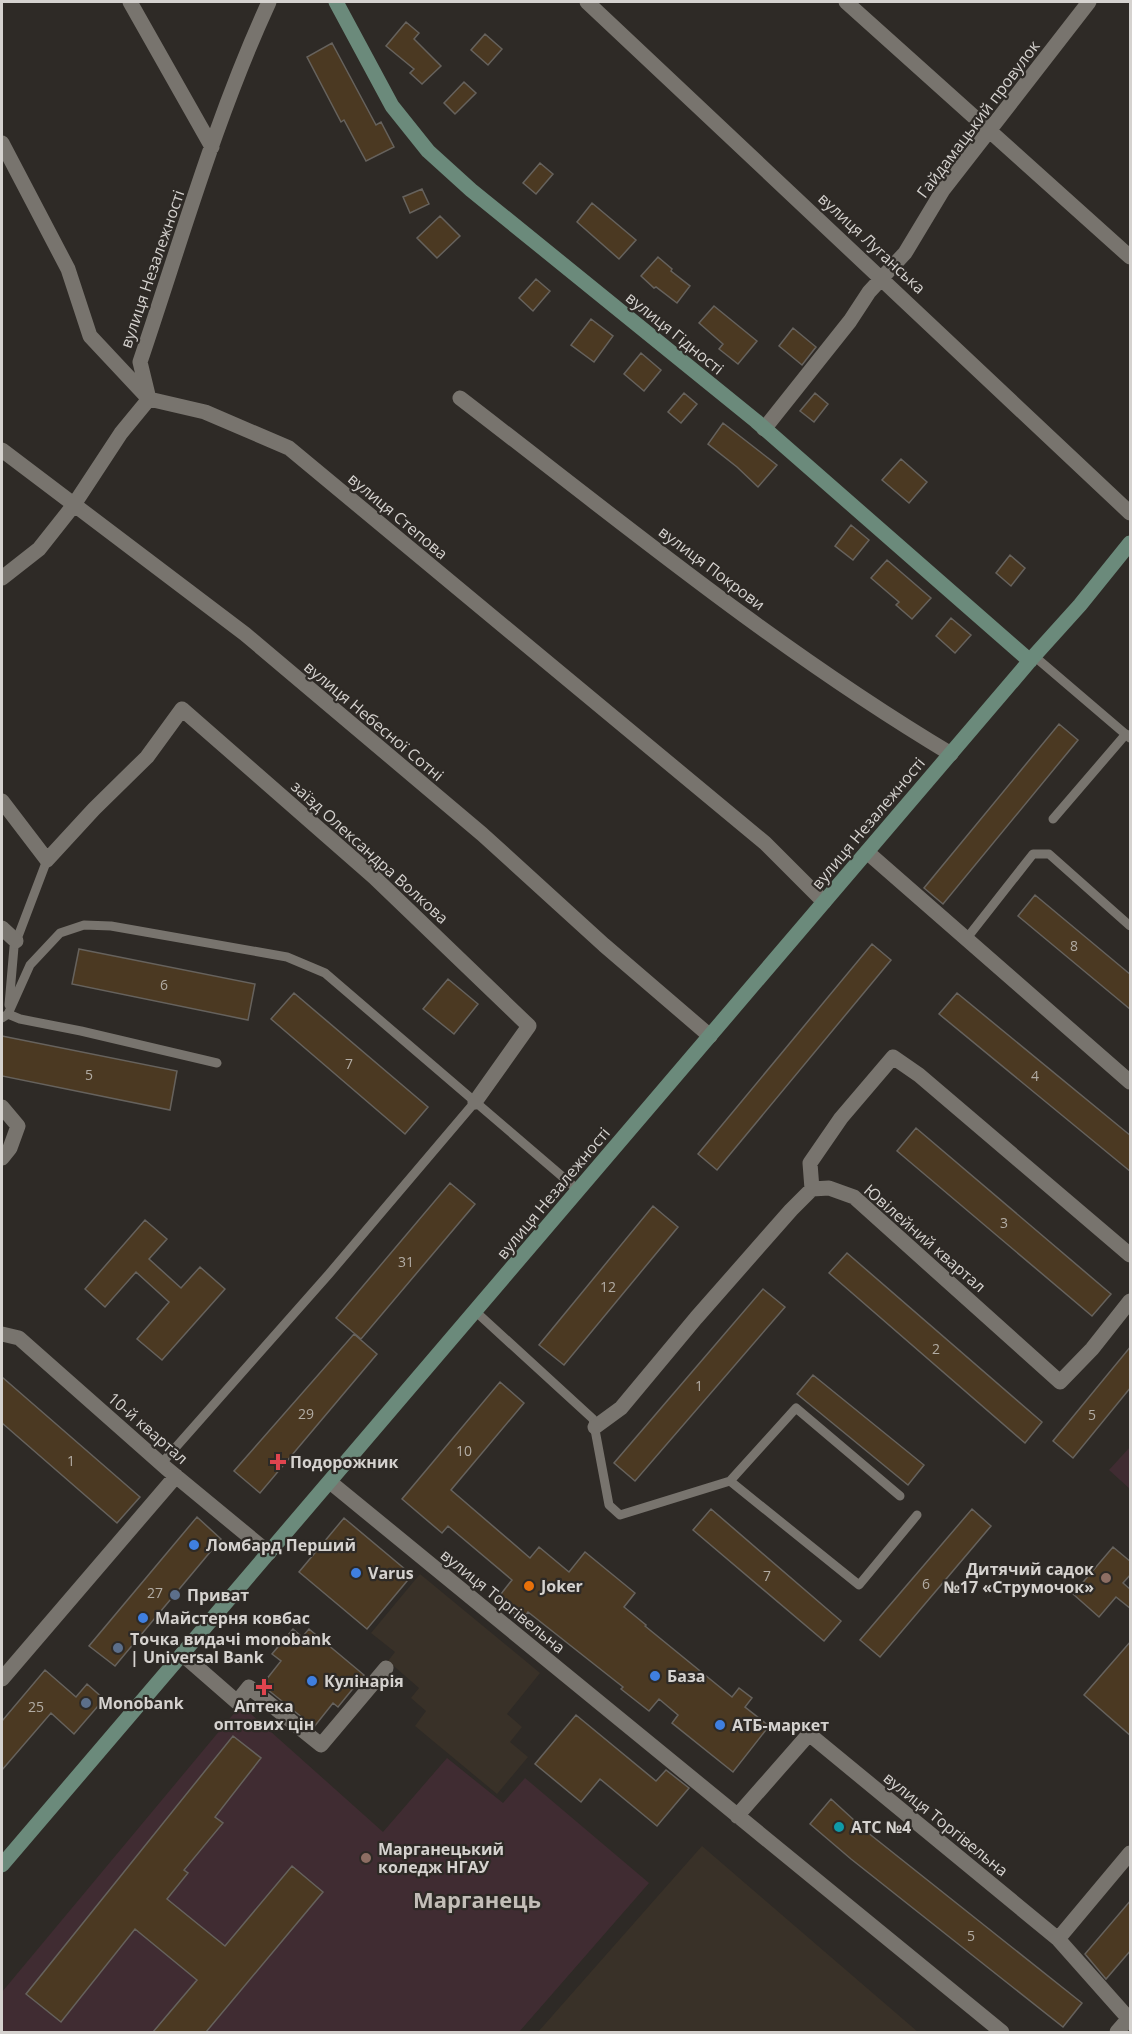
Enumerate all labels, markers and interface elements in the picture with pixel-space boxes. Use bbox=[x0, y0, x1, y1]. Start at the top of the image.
street label: Гайдамацький провулок bbox=[911, 35, 1045, 202]
street label: вулиця Незалежності bbox=[115, 187, 189, 351]
street label: вулиця Луганська bbox=[814, 188, 930, 298]
street label: вулиця Гідності bbox=[621, 287, 729, 379]
street label: вулиця Степова bbox=[344, 468, 452, 564]
street label: вулиця Покрови bbox=[654, 521, 770, 615]
street label: вулиця Небесної Сотні bbox=[300, 656, 448, 786]
street label: вулиця Незалежності bbox=[806, 752, 930, 894]
street label: заїзд Олександра Волкова bbox=[287, 775, 453, 929]
house number: 8 bbox=[1070, 936, 1078, 955]
house number: 6 bbox=[160, 975, 168, 994]
house number: 7 bbox=[345, 1054, 353, 1073]
house number: 5 bbox=[85, 1065, 93, 1084]
house number: 4 bbox=[1031, 1066, 1039, 1085]
street label: вулиця Незалежності bbox=[491, 1122, 615, 1264]
street label: Ювілейний квартал bbox=[859, 1179, 991, 1297]
house number: 3 bbox=[1000, 1213, 1008, 1232]
house number: 31 bbox=[398, 1252, 414, 1271]
house number: 12 bbox=[600, 1277, 616, 1296]
house number: 2 bbox=[932, 1339, 940, 1358]
house number: 1 bbox=[695, 1376, 703, 1395]
street label: 10-й квартал bbox=[103, 1387, 193, 1469]
house number: 29 bbox=[298, 1404, 314, 1423]
house number: 5 bbox=[1088, 1405, 1096, 1424]
house number: 10 bbox=[456, 1441, 472, 1460]
house number: 1 bbox=[67, 1451, 75, 1470]
place label: Подорожник bbox=[290, 1451, 398, 1473]
marker: Подорожник bbox=[271, 1455, 285, 1469]
place label: Ломбард Перший bbox=[206, 1534, 356, 1556]
marker: Ломбард Перший bbox=[187, 1538, 201, 1552]
street label: вулиця Торгівельна bbox=[436, 1544, 570, 1658]
place label: Дитячий садок №17 «Струмочок» bbox=[943, 1558, 1094, 1598]
place label: Varus bbox=[368, 1562, 414, 1584]
marker: Varus bbox=[349, 1566, 363, 1580]
house number: 7 bbox=[763, 1566, 771, 1585]
marker: Дитячий садок №17 «Струмочок» bbox=[1099, 1571, 1113, 1585]
house number: 6 bbox=[922, 1574, 930, 1593]
place label: Joker bbox=[539, 1575, 583, 1597]
marker: Joker bbox=[522, 1579, 536, 1593]
house number: 27 bbox=[147, 1583, 163, 1602]
place label: Приват bbox=[187, 1584, 249, 1606]
marker: Приват bbox=[168, 1588, 182, 1602]
place label: Майстерня ковбас bbox=[155, 1607, 310, 1629]
marker: Майстерня ковбас bbox=[136, 1611, 150, 1625]
place label: Точка видачі monobank | Universal Bank bbox=[130, 1628, 331, 1668]
marker: Точка видачі monobank | Universal Bank bbox=[111, 1641, 125, 1655]
place label: База bbox=[667, 1665, 705, 1687]
marker: База bbox=[648, 1669, 662, 1683]
place label: Кулінарія bbox=[324, 1670, 404, 1692]
marker: Кулінарія bbox=[305, 1674, 319, 1688]
marker: Аптека оптових цін bbox=[257, 1680, 271, 1694]
place label: Monobank bbox=[98, 1692, 184, 1714]
place label: Аптека оптових цін bbox=[214, 1695, 314, 1735]
marker: Monobank bbox=[79, 1696, 93, 1710]
house number: 25 bbox=[28, 1697, 44, 1716]
place label: АТБ-маркет bbox=[732, 1714, 829, 1736]
marker: АТБ-маркет bbox=[713, 1718, 727, 1732]
street label: вулиця Торгівельна bbox=[879, 1767, 1013, 1881]
place label: АТС №4 bbox=[851, 1816, 911, 1838]
marker: АТС №4 bbox=[832, 1820, 846, 1834]
place label: Марганецький коледж НГАУ bbox=[378, 1838, 504, 1878]
marker: Марганецький коледж НГАУ bbox=[359, 1851, 373, 1865]
district label: Марганець bbox=[413, 1884, 541, 1914]
house number: 5 bbox=[967, 1926, 975, 1945]

